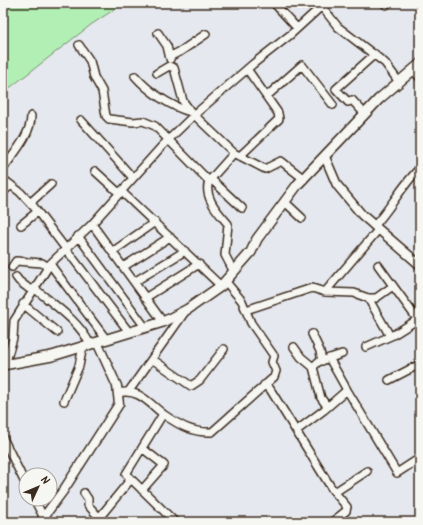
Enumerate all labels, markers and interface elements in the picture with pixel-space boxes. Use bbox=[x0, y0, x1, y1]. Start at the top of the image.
north arrow bbox=[18, 467, 58, 507]
text: N bbox=[36, 472, 53, 490]

